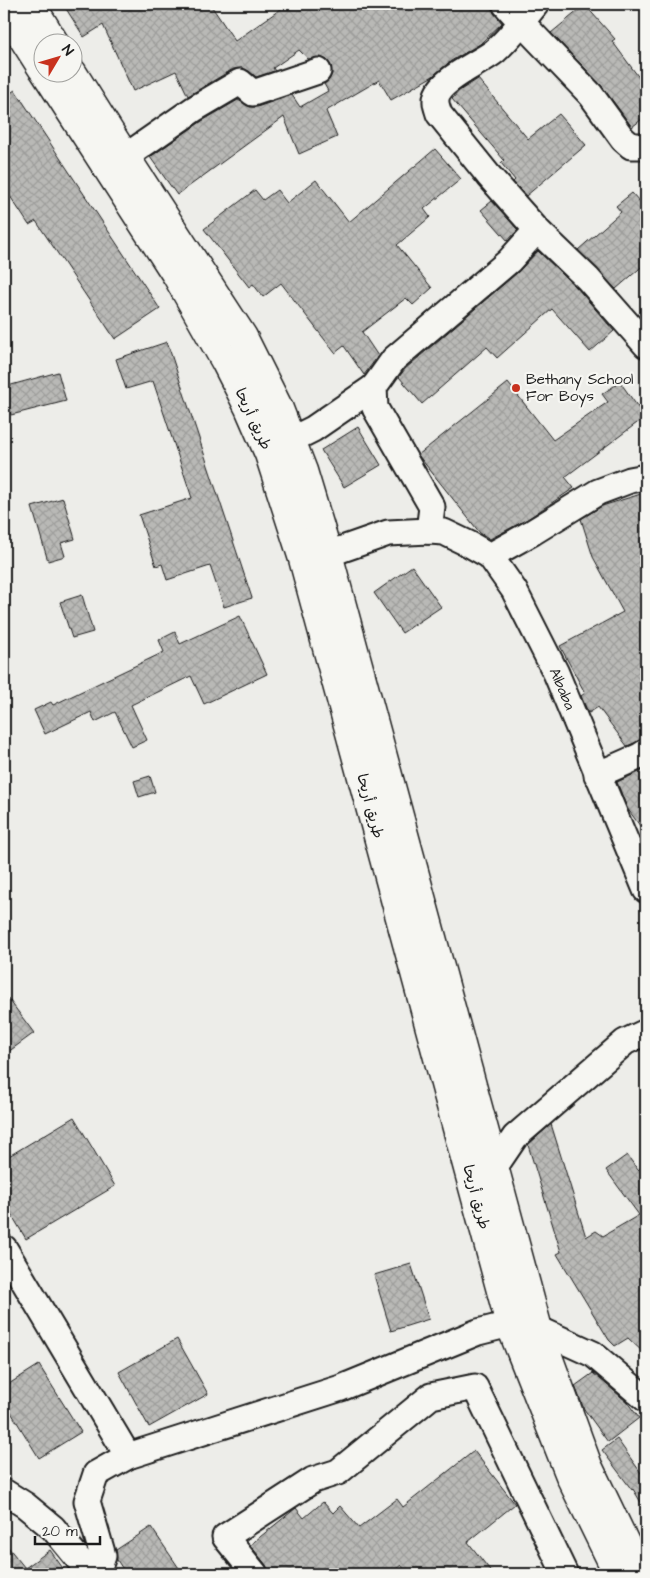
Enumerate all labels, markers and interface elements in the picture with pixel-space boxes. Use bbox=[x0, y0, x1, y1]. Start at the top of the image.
north arrow bbox=[32, 32, 82, 82]
text: N bbox=[57, 41, 78, 60]
place label: Bethany School For Boys bbox=[526, 369, 633, 408]
marker: Bethany School For Boys bbox=[510, 382, 522, 394]
street label: طريق أريحا bbox=[230, 385, 276, 453]
street label: Albaba bbox=[544, 665, 580, 714]
street label: طريق أريحا bbox=[351, 771, 389, 841]
street label: طريق أريحا bbox=[457, 1162, 495, 1232]
scale bar bbox=[35, 1513, 100, 1545]
text: 20 m bbox=[42, 1521, 78, 1542]

